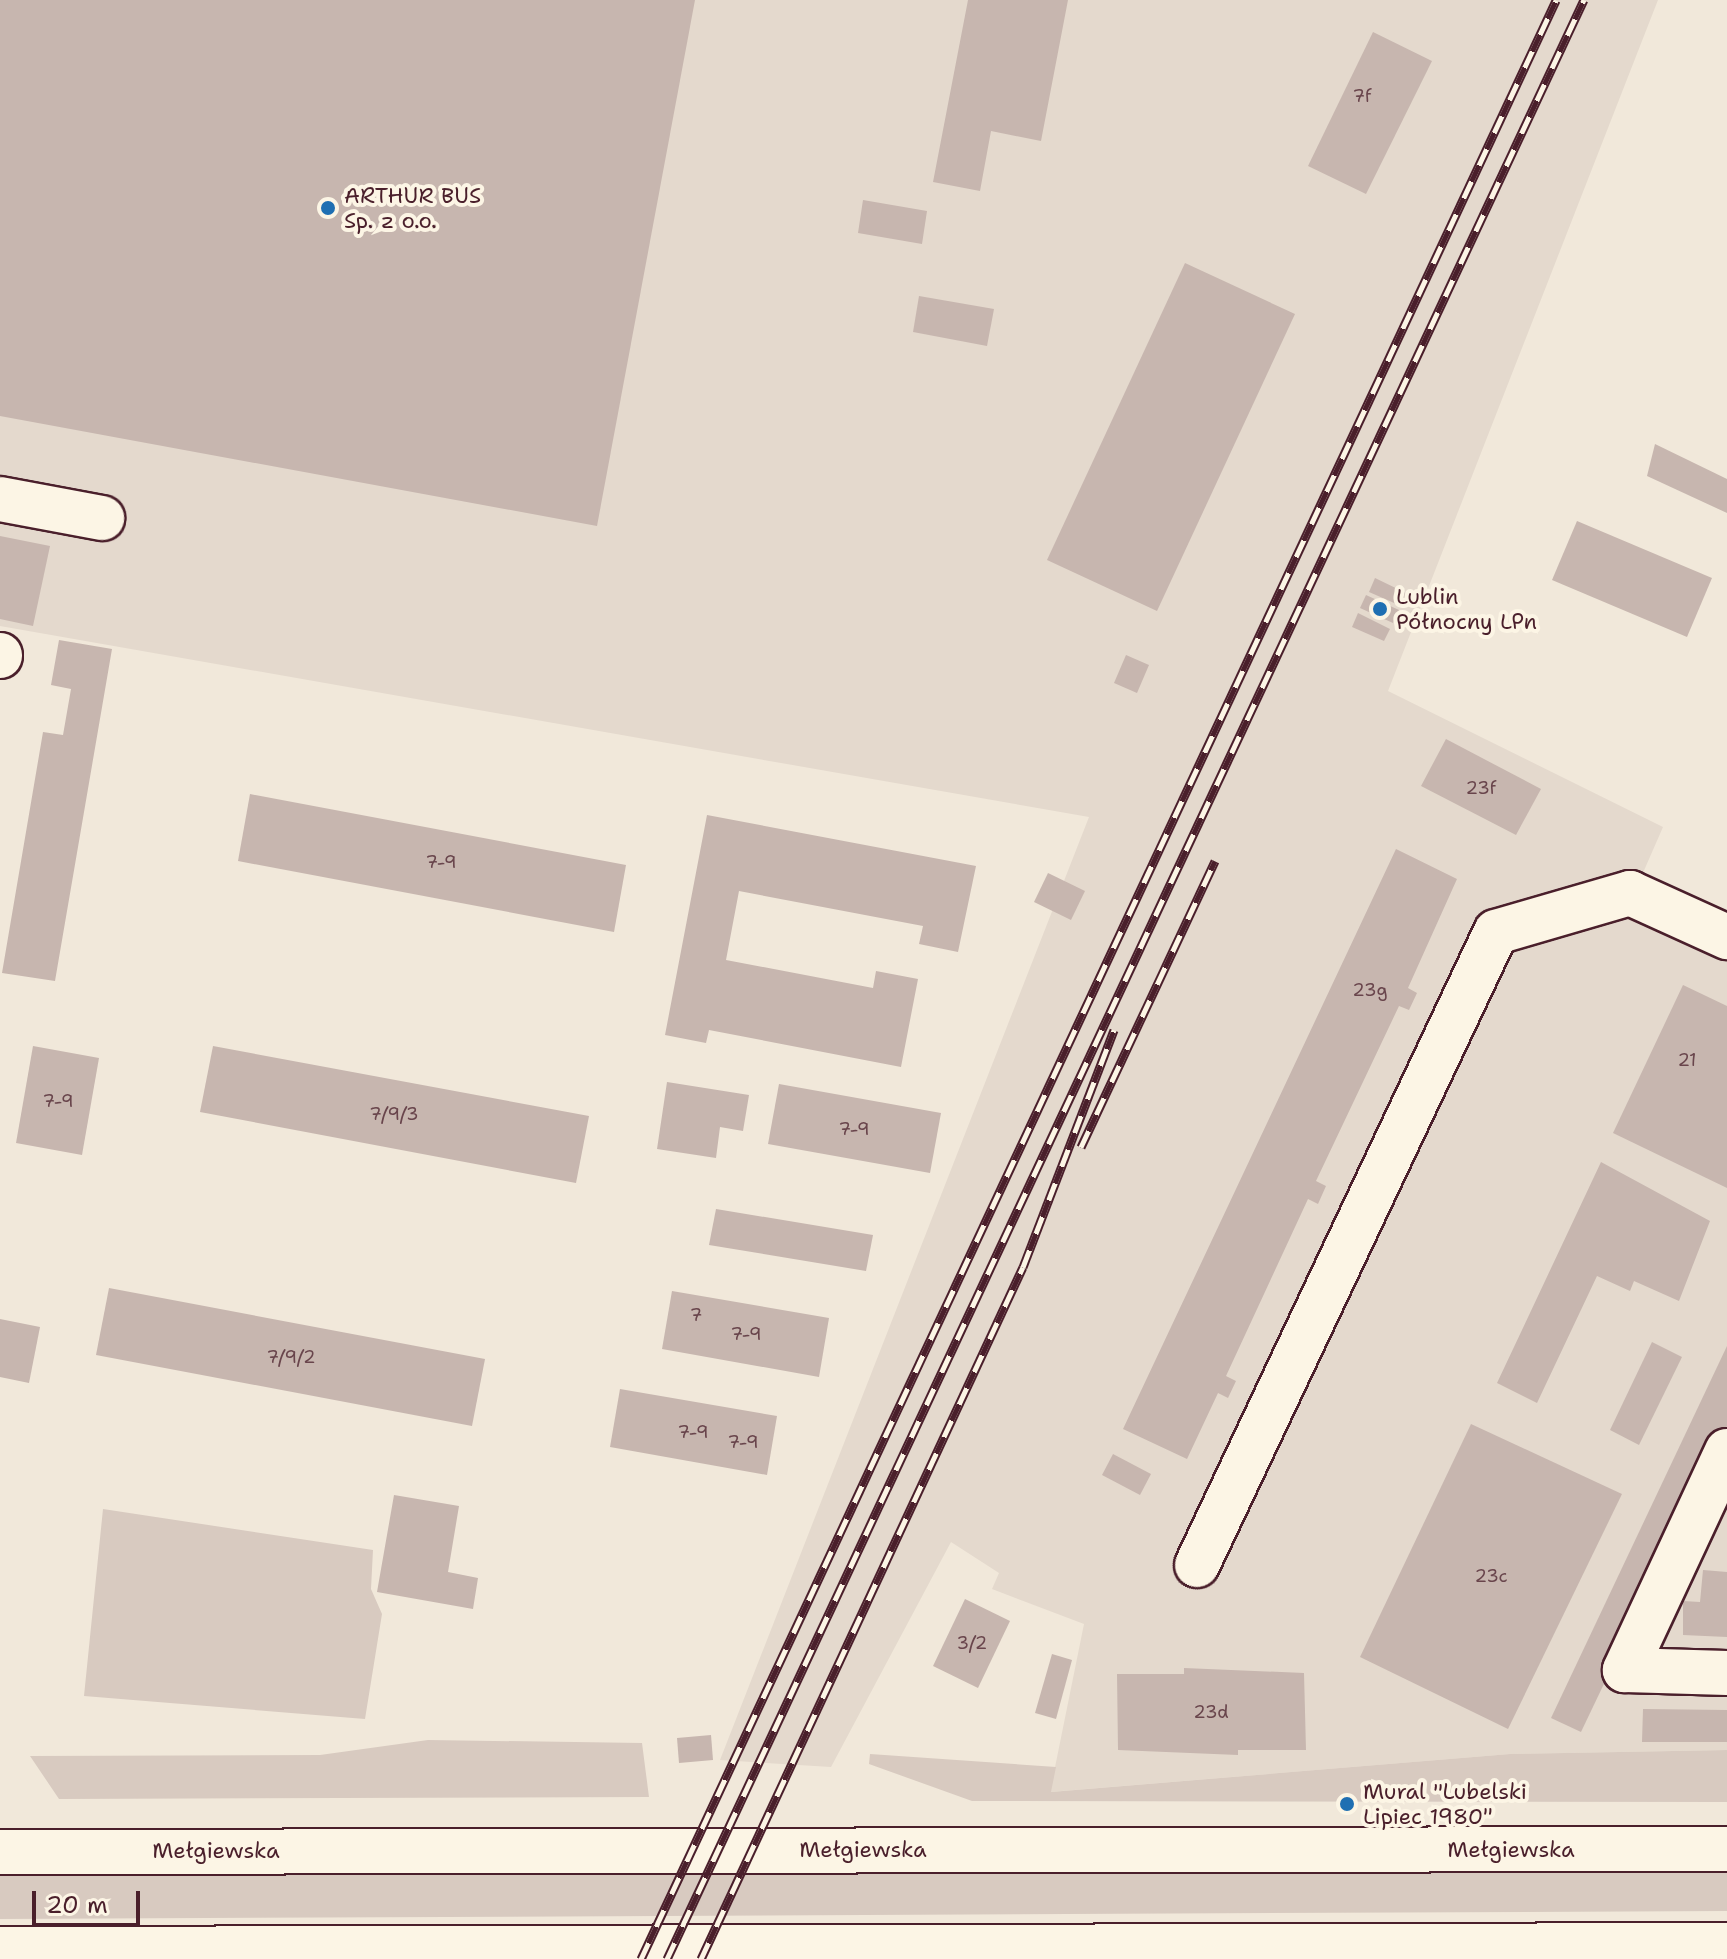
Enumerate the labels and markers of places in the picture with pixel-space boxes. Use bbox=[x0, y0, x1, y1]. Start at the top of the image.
place label: ARTHUR BUS Sp. z o.o. bbox=[344, 182, 481, 234]
marker: ARTHUR BUS Sp. z o.o. bbox=[319, 199, 337, 217]
place label: Lublin Północny LPn bbox=[1396, 583, 1537, 634]
marker: Lublin Północny LPn bbox=[1371, 600, 1389, 618]
place label: Mural "Lubelski Lipiec 1980" bbox=[1363, 1778, 1527, 1830]
marker: Mural "Lubelski Lipiec 1980" bbox=[1338, 1795, 1356, 1813]

